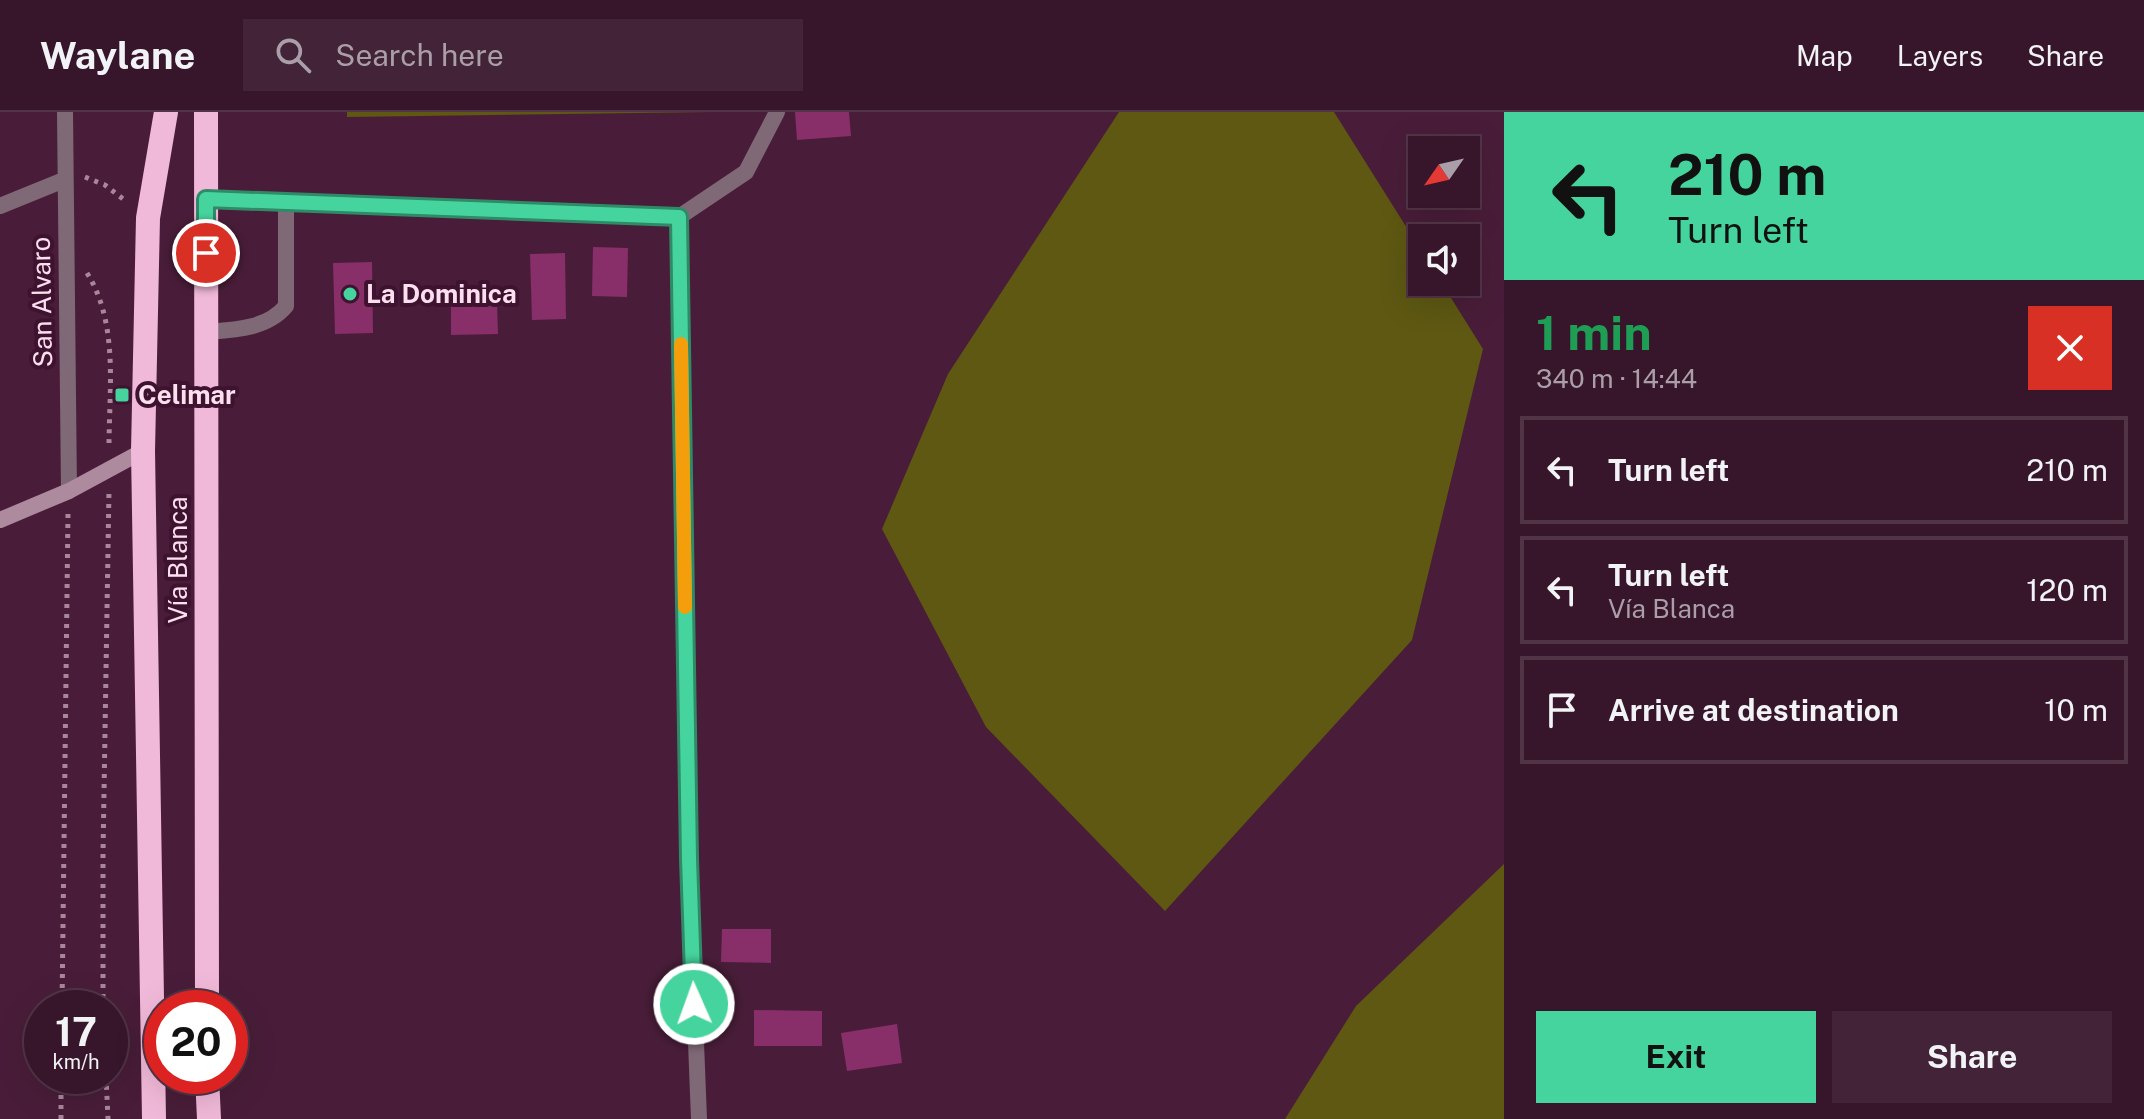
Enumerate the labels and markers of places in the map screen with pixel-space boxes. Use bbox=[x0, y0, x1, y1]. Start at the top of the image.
pin bbox=[172, 219, 240, 287]
place label: La Dominica bbox=[366, 278, 517, 309]
marker: La Dominica bbox=[341, 285, 359, 303]
place label: Celimar bbox=[138, 379, 236, 410]
marker: Celimar bbox=[113, 386, 131, 404]

